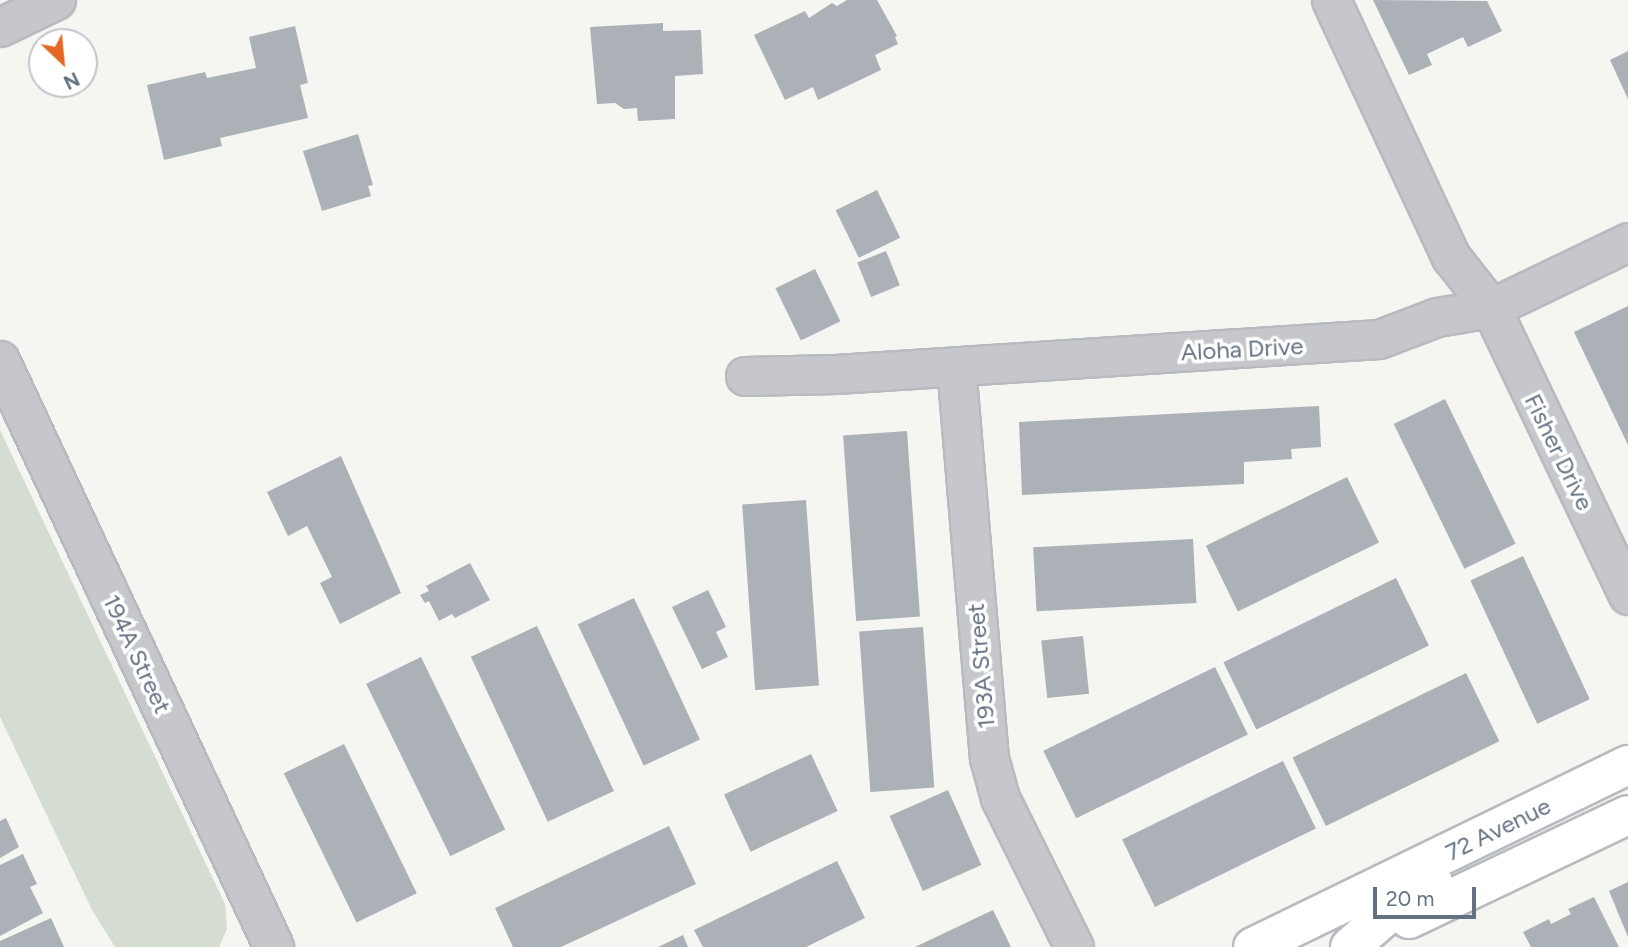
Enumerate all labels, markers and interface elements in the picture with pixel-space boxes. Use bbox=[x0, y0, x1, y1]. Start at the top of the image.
north arrow bbox=[28, 28, 98, 98]
text: N bbox=[60, 67, 83, 94]
street label: Aloha Drive bbox=[1180, 331, 1304, 367]
street label: Fisher Drive bbox=[1518, 389, 1600, 515]
street label: 194A Street bbox=[97, 590, 177, 718]
street label: 193A Street bbox=[961, 602, 1001, 730]
street label: 72 Avenue bbox=[1441, 791, 1555, 867]
scale bar bbox=[1376, 874, 1479, 918]
text: 20 m bbox=[1386, 886, 1434, 911]

